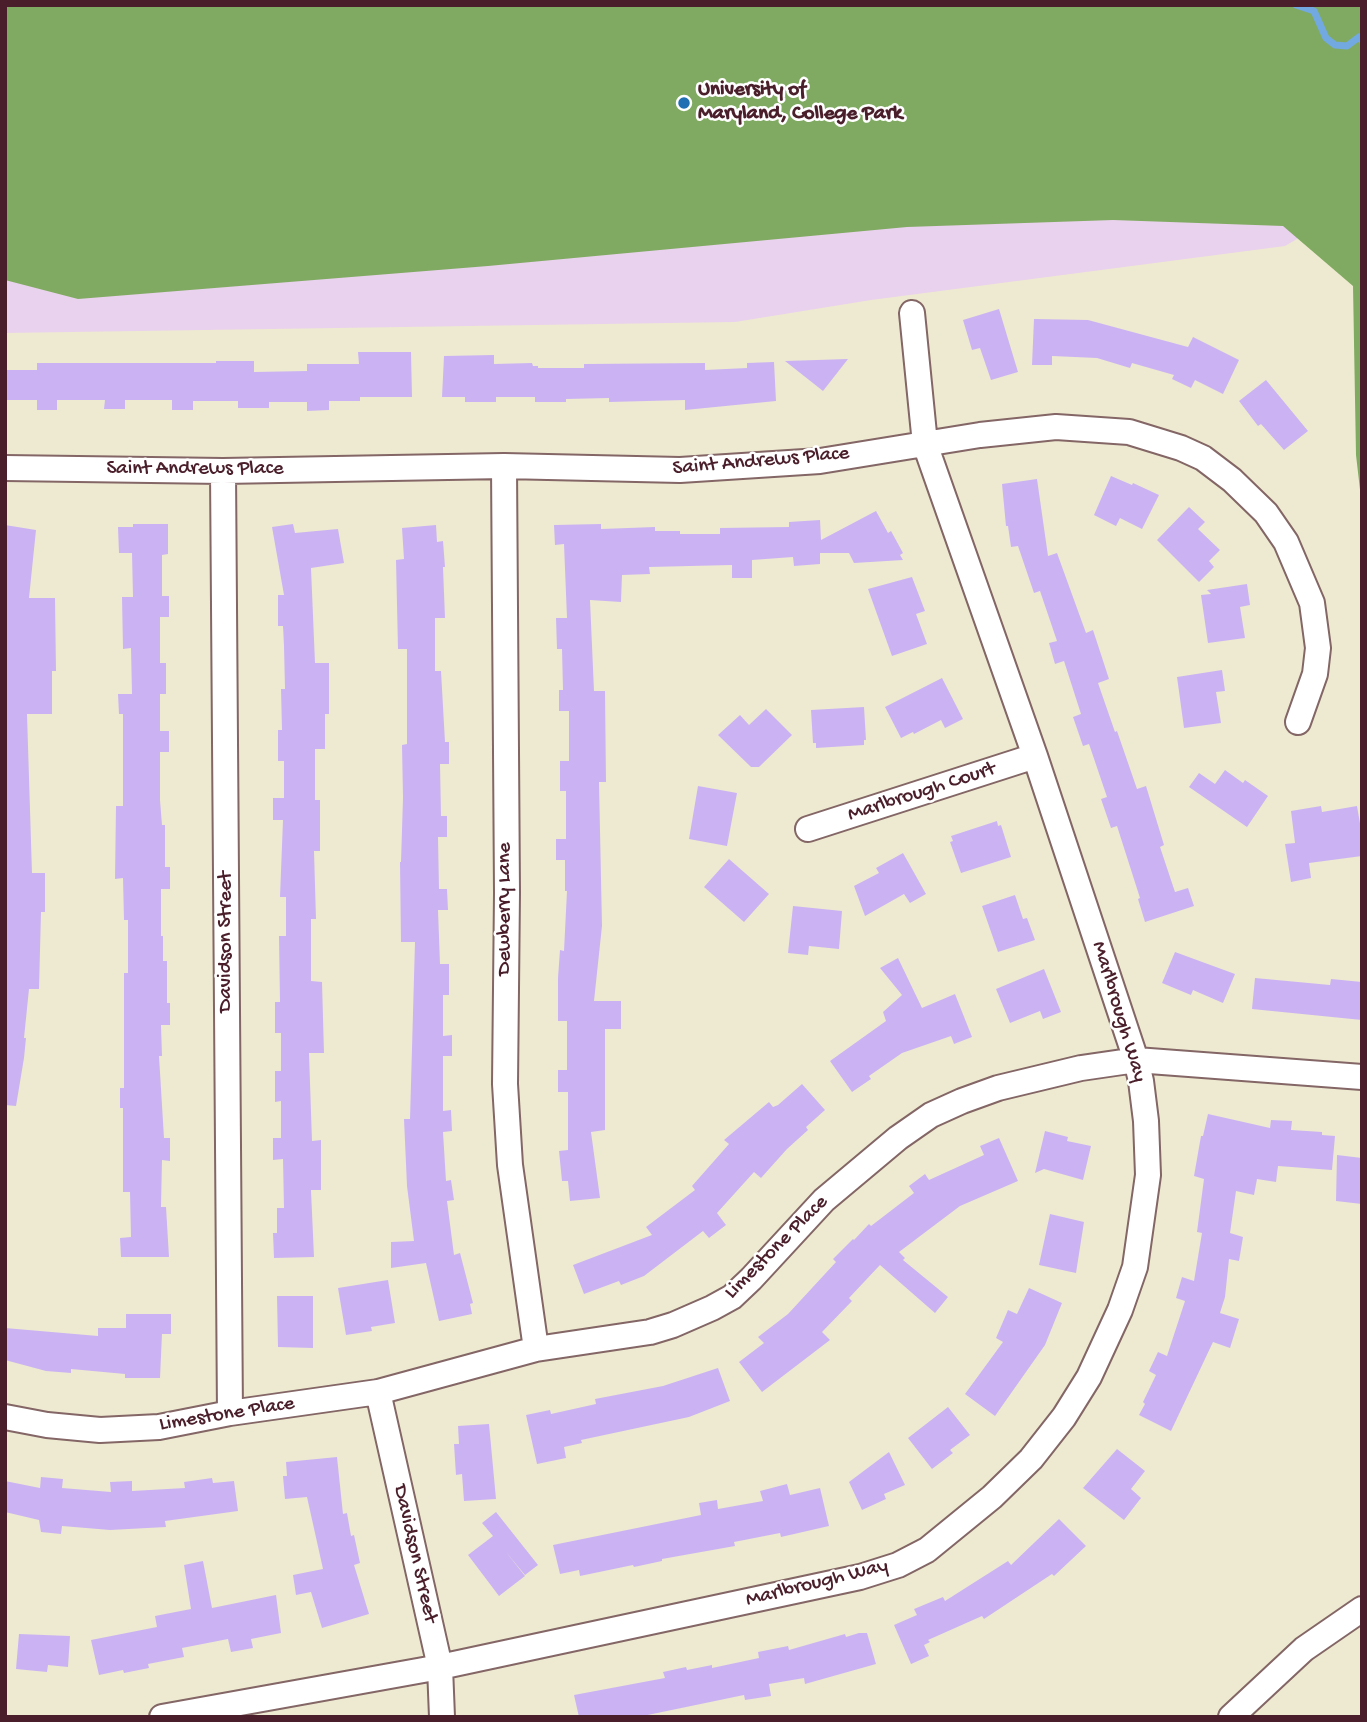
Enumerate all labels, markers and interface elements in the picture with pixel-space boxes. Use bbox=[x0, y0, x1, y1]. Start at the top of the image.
place label: University of Maryland, College Park bbox=[698, 78, 902, 128]
marker: University of Maryland, College Park bbox=[676, 95, 692, 111]
street label: Saint Andrews Place bbox=[672, 442, 850, 482]
street label: Saint Andrews Place bbox=[106, 457, 284, 483]
street label: Marlbrough Court bbox=[845, 757, 999, 829]
street label: Dewberry Lane bbox=[493, 842, 519, 976]
street label: Davidson Street bbox=[214, 871, 240, 1013]
street label: Marlbrough Way bbox=[1085, 939, 1151, 1085]
street label: Limestone Place bbox=[720, 1191, 834, 1305]
street label: Limestone Place bbox=[157, 1392, 297, 1438]
street label: Davidson Street bbox=[386, 1482, 442, 1626]
street label: Marlbrough Way bbox=[743, 1554, 891, 1614]

